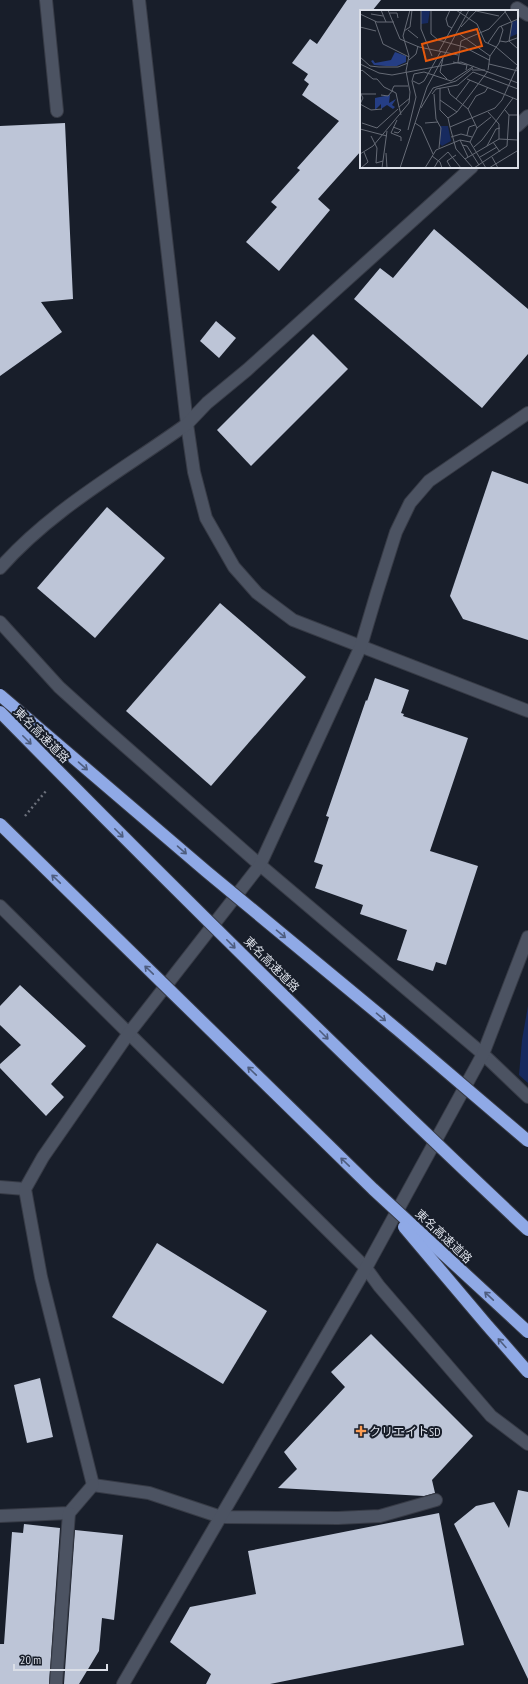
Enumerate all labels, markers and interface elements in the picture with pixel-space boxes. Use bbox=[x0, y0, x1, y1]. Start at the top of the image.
inset map bbox=[360, 10, 518, 168]
street label: 東名高速道路 bbox=[11, 704, 73, 766]
one-way arrow bbox=[22, 735, 32, 745]
one-way arrow bbox=[78, 761, 88, 770]
one-way arrow bbox=[114, 828, 124, 838]
one-way arrow bbox=[176, 846, 187, 855]
one-way arrow bbox=[51, 874, 61, 884]
one-way arrow bbox=[276, 929, 287, 938]
street label: 東名高速道路 bbox=[241, 933, 303, 995]
one-way arrow bbox=[226, 939, 236, 948]
one-way arrow bbox=[144, 965, 154, 975]
one-way arrow bbox=[376, 1012, 387, 1021]
one-way arrow bbox=[319, 1030, 329, 1040]
one-way arrow bbox=[247, 1066, 257, 1076]
one-way arrow bbox=[340, 1157, 350, 1167]
street label: 東名高速道路 bbox=[413, 1206, 475, 1266]
one-way arrow bbox=[484, 1291, 494, 1301]
one-way arrow bbox=[498, 1338, 507, 1348]
place label: クリエイトSD bbox=[369, 1424, 440, 1439]
marker: クリエイトSD bbox=[356, 1426, 366, 1436]
scale bar bbox=[14, 1646, 107, 1672]
text: 20 m bbox=[20, 1652, 41, 1667]

